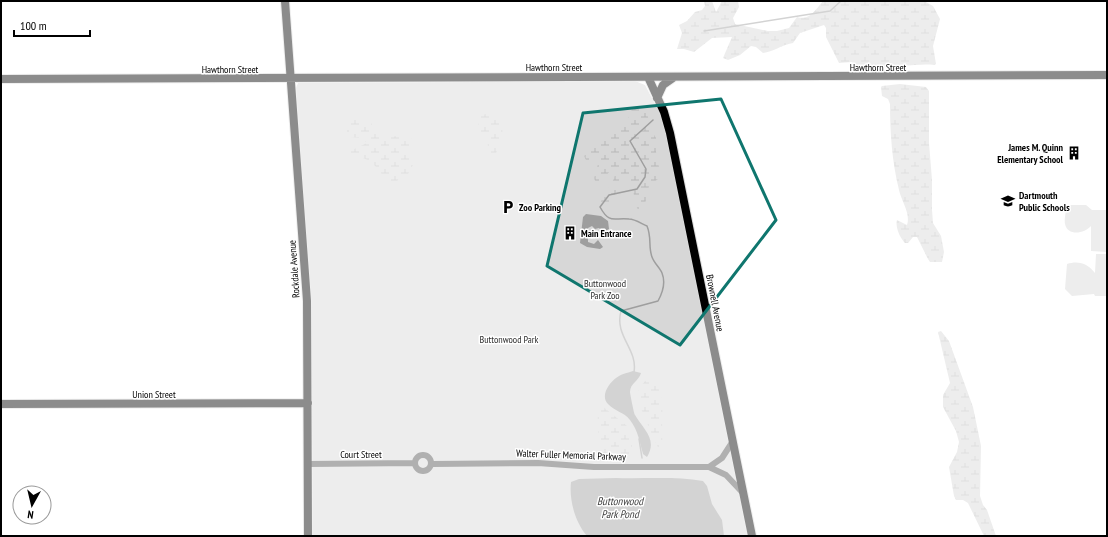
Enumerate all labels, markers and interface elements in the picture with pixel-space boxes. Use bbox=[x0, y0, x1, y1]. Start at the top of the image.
scale bar bbox=[14, 12, 90, 38]
text: 100 m bbox=[20, 18, 47, 33]
street label: Hawthorn Street bbox=[526, 61, 583, 74]
street label: Hawthorn Street bbox=[850, 61, 907, 74]
street label: Hawthorn Street bbox=[202, 63, 259, 76]
place label: James M. Quinn Elementary School bbox=[997, 141, 1064, 166]
building icon: James M. Quinn Elementary School bbox=[1066, 145, 1082, 161]
place label: Dartmouth Public Schools bbox=[1019, 189, 1070, 214]
school or university icon: Dartmouth Public Schools bbox=[1000, 193, 1016, 209]
parking icon: Zoo Parking bbox=[500, 199, 516, 215]
place label: Zoo Parking bbox=[519, 201, 562, 214]
building icon: Main Entrance bbox=[562, 225, 578, 241]
place label: Main Entrance bbox=[581, 227, 631, 240]
street label: Rockdale Avenue bbox=[285, 240, 303, 298]
street label: Brownell Avenue bbox=[703, 273, 727, 333]
park label: Buttonwood Park Zoo bbox=[584, 277, 626, 302]
park label: Buttonwood Park bbox=[480, 333, 539, 346]
street label: Union Street bbox=[132, 388, 176, 401]
street label: Walter Fuller Memorial Parkway bbox=[516, 447, 626, 463]
street label: Court Street bbox=[340, 448, 382, 461]
north arrow bbox=[12, 485, 52, 525]
water label: Buttonwood Park Pond bbox=[597, 494, 645, 521]
text: N bbox=[27, 508, 35, 522]

